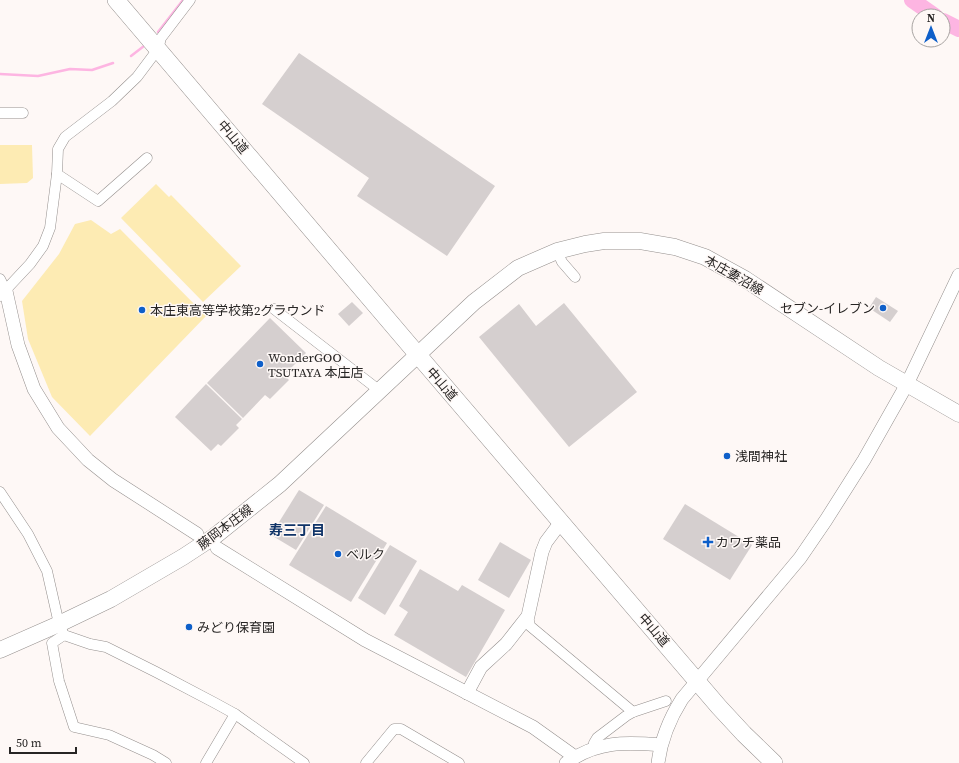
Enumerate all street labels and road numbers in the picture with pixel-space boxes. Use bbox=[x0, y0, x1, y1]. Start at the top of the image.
street label: 中山道 bbox=[214, 117, 252, 157]
street label: 本庄妻沼線 bbox=[702, 251, 766, 299]
street label: 中山道 bbox=[423, 364, 461, 404]
street label: 藤岡本庄線 bbox=[194, 501, 256, 553]
street label: 中山道 bbox=[635, 610, 673, 650]

